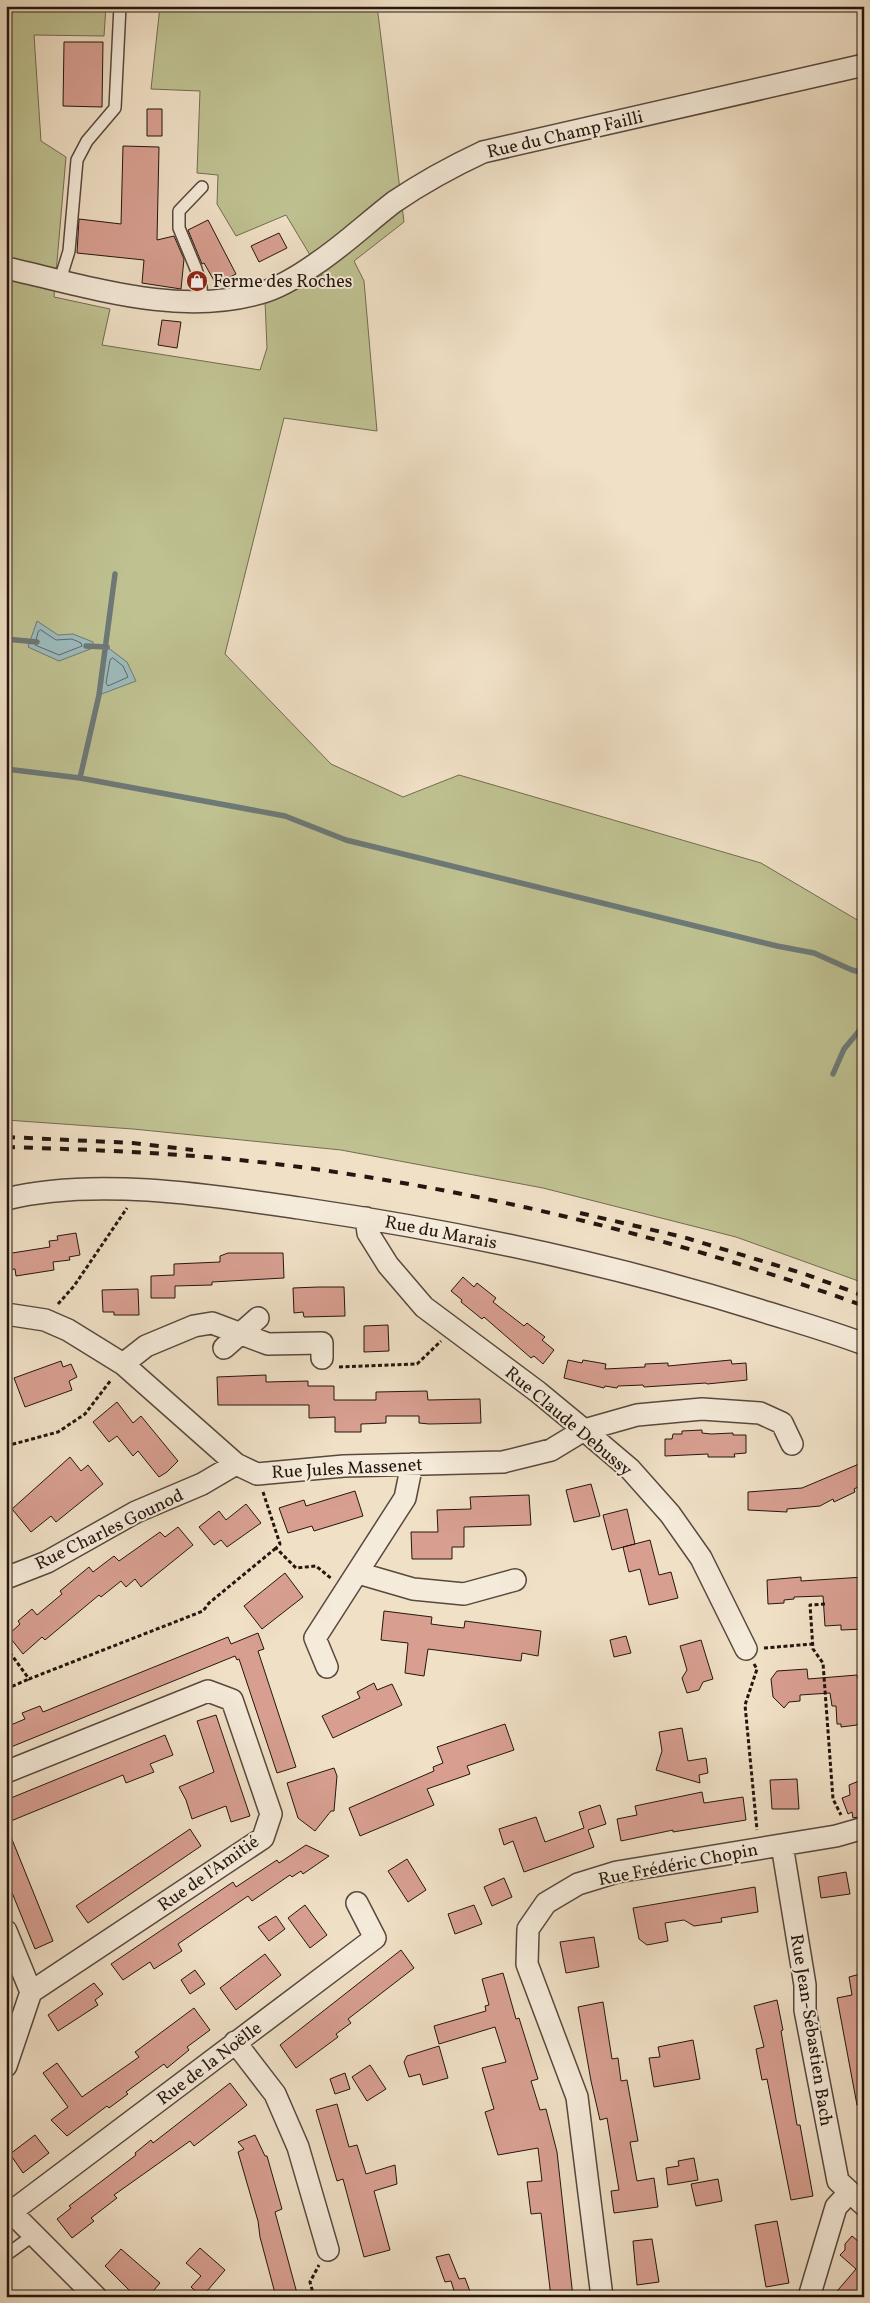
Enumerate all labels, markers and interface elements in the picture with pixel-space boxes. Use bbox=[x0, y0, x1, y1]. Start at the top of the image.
street label: Rue du Champ Failli bbox=[485, 105, 646, 166]
shop icon: Ferme des Roches bbox=[185, 269, 209, 293]
place label: Ferme des Roches bbox=[213, 270, 352, 295]
street label: Rue du Marais bbox=[382, 1210, 499, 1257]
street label: Rue Claude Debussy bbox=[499, 1361, 637, 1483]
street label: Rue Jules Massenet bbox=[271, 1453, 423, 1486]
street label: Rue Charles Gounod bbox=[31, 1484, 188, 1577]
street label: Rue de l'Amitié bbox=[153, 1830, 264, 1918]
street label: Rue Frédéric Chopin bbox=[596, 1838, 760, 1893]
street label: Rue Jean-Sébastien Bach bbox=[783, 1932, 838, 2128]
street label: Rue de la Noëlle bbox=[152, 2016, 268, 2112]

